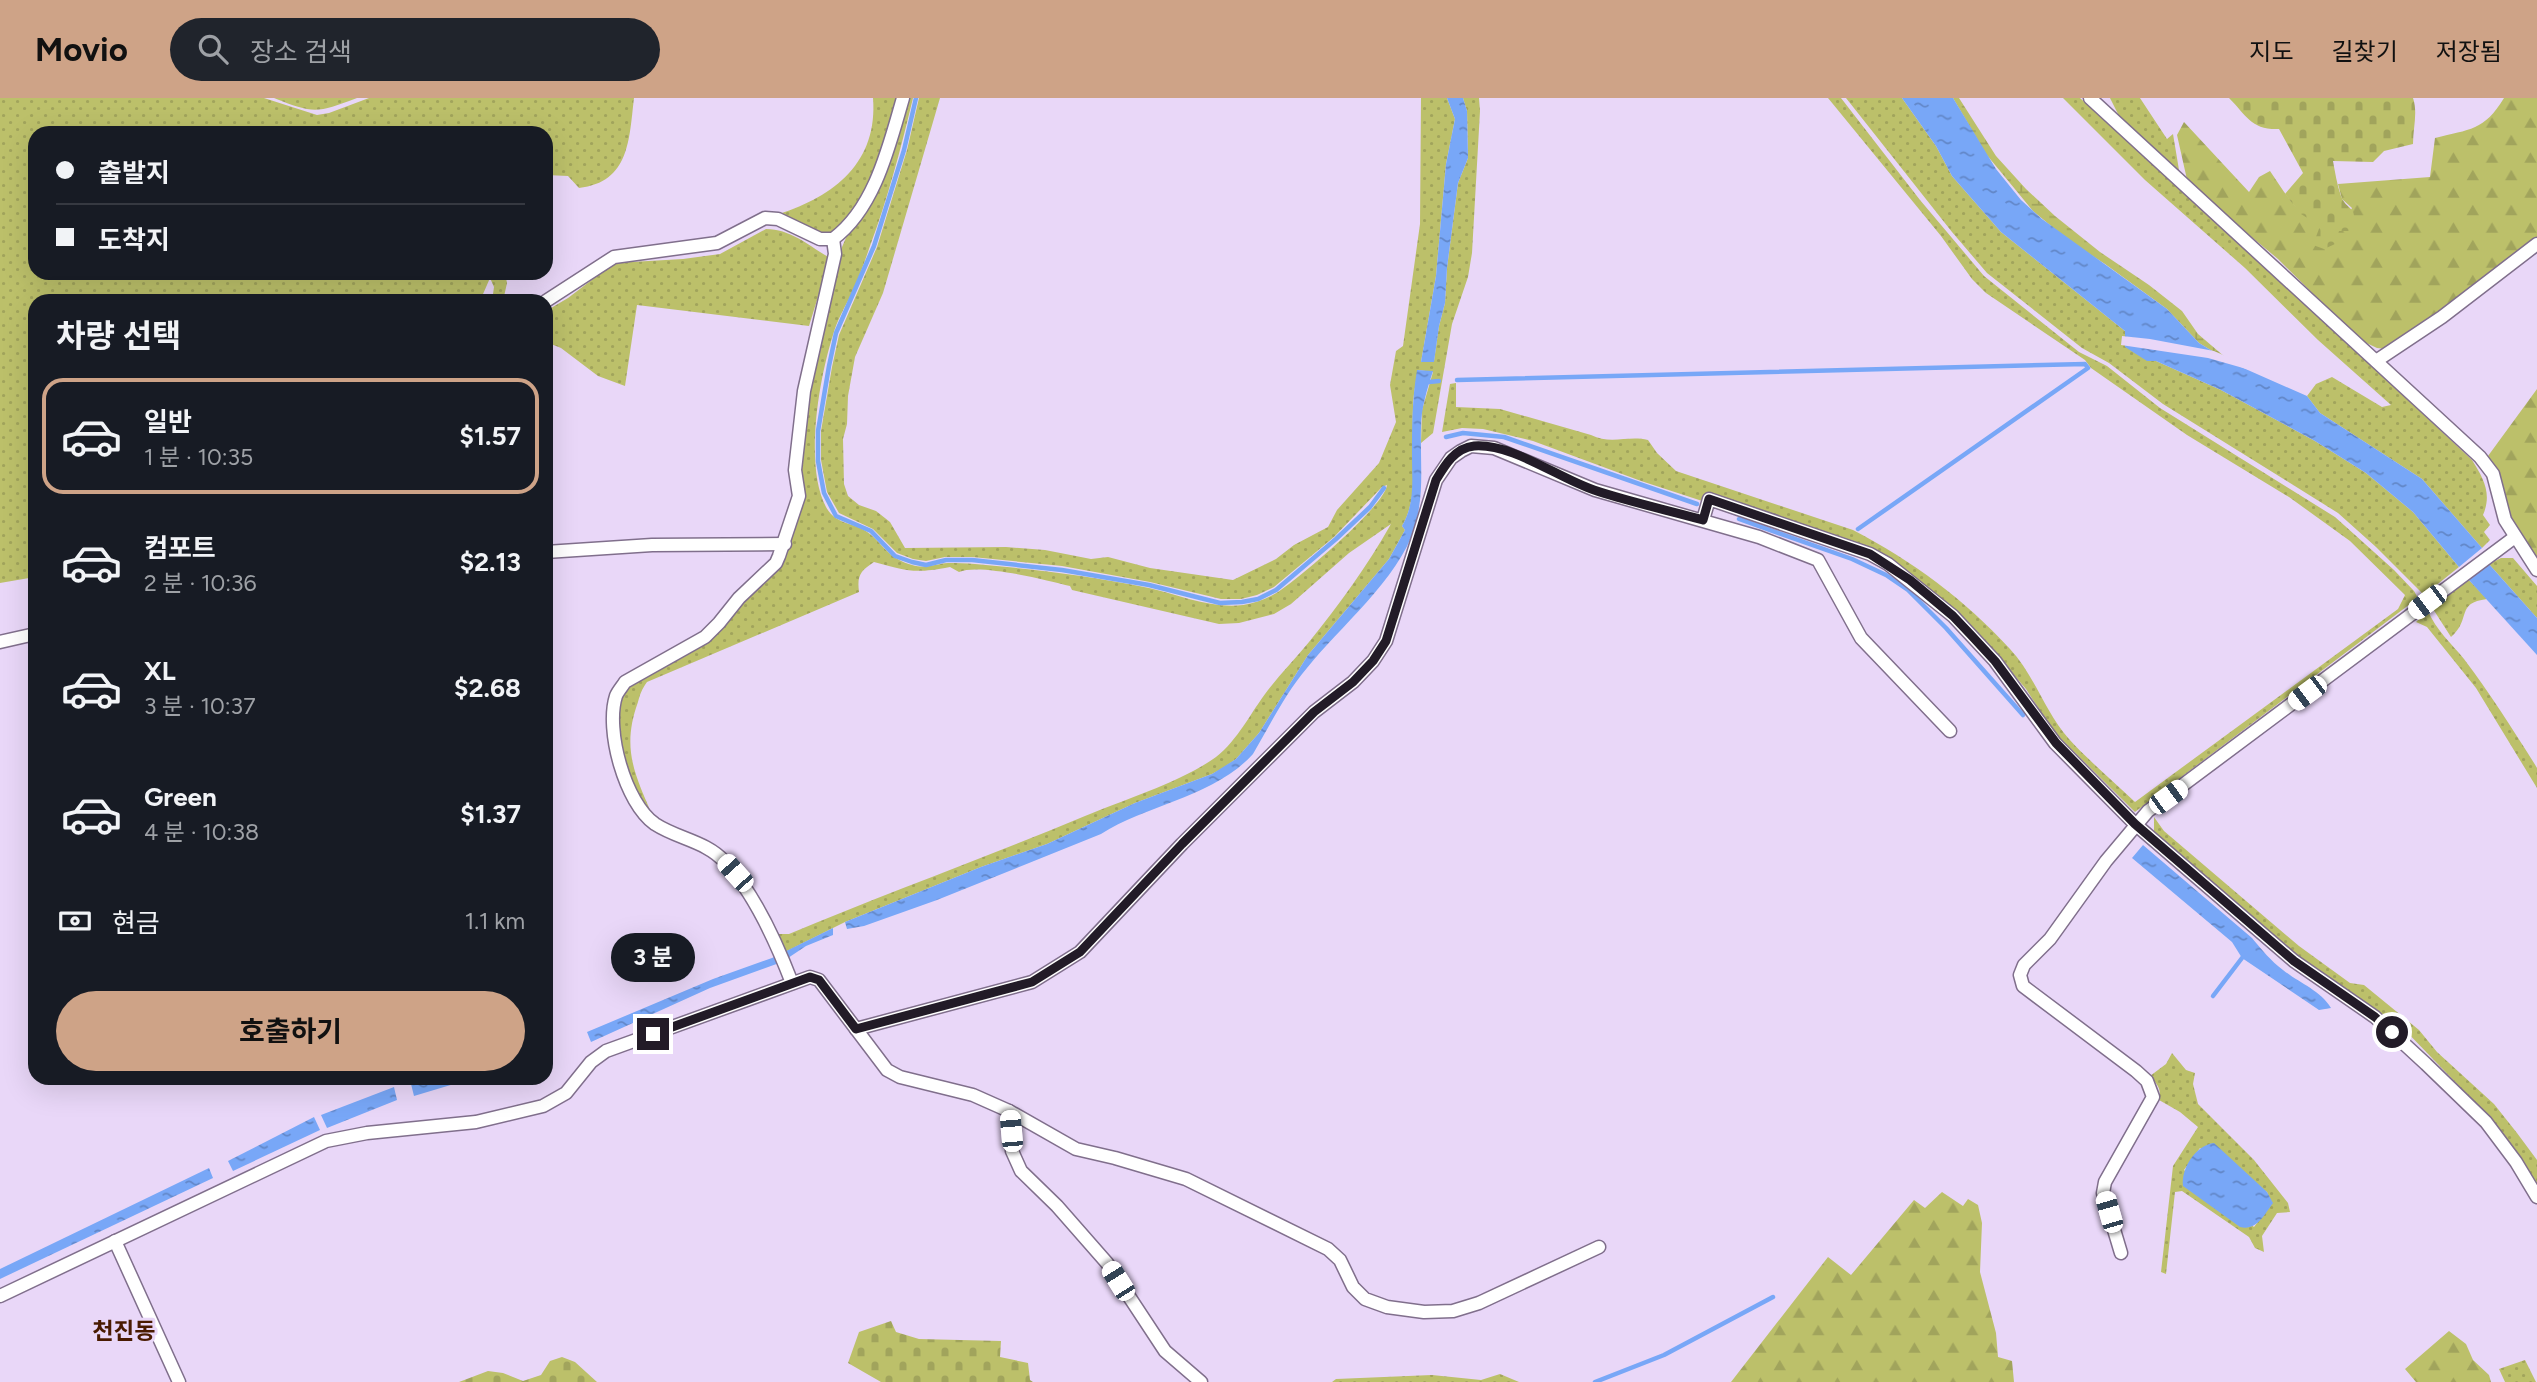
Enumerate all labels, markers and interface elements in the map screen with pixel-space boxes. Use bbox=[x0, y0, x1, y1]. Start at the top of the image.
search box bbox=[170, 18, 660, 81]
text: Movio bbox=[35, 30, 128, 69]
icon: search bbox=[194, 30, 232, 68]
text: 장소 검색 bbox=[250, 36, 352, 68]
text: 지도 bbox=[2249, 37, 2294, 66]
text: 길찾기 bbox=[2332, 37, 2398, 66]
text: 저장됨 bbox=[2436, 37, 2502, 66]
text: 출발지 bbox=[98, 157, 170, 189]
text: 도착지 bbox=[98, 224, 170, 256]
text: 차량 선택 bbox=[56, 317, 181, 355]
icon: car bbox=[60, 405, 123, 468]
text: 일반 bbox=[144, 406, 192, 438]
text: $1.57 bbox=[460, 420, 521, 452]
text: 1 분 · 10:35 bbox=[144, 443, 253, 471]
icon: car bbox=[60, 531, 123, 594]
text: 컴포트 bbox=[144, 532, 216, 564]
text: $2.13 bbox=[460, 546, 521, 578]
text: 2 분 · 10:36 bbox=[144, 569, 257, 597]
car bbox=[2404, 581, 2451, 623]
text: XL bbox=[144, 655, 176, 687]
icon: car bbox=[60, 657, 123, 720]
text: $2.68 bbox=[454, 672, 521, 704]
car bbox=[2284, 672, 2331, 714]
text: 3 분 · 10:37 bbox=[144, 692, 255, 720]
car bbox=[2145, 776, 2192, 818]
text: Green bbox=[144, 781, 217, 813]
icon: car bbox=[60, 783, 123, 846]
text: $1.37 bbox=[460, 798, 521, 830]
text: 4 분 · 10:38 bbox=[144, 818, 259, 846]
car bbox=[714, 850, 757, 896]
icon: cash bbox=[56, 902, 94, 940]
text: 현금 bbox=[112, 907, 160, 939]
text: 1.1 km bbox=[465, 907, 525, 935]
callout: 3 분 bbox=[611, 932, 695, 982]
text: 3 분 bbox=[633, 943, 673, 971]
button: 호출하기 bbox=[56, 991, 525, 1071]
route start bbox=[2376, 1016, 2408, 1048]
route end bbox=[637, 1018, 669, 1050]
car bbox=[999, 1109, 1024, 1153]
car bbox=[2094, 1189, 2125, 1235]
car bbox=[1098, 1258, 1139, 1304]
district label: 천진동 bbox=[92, 1317, 156, 1345]

